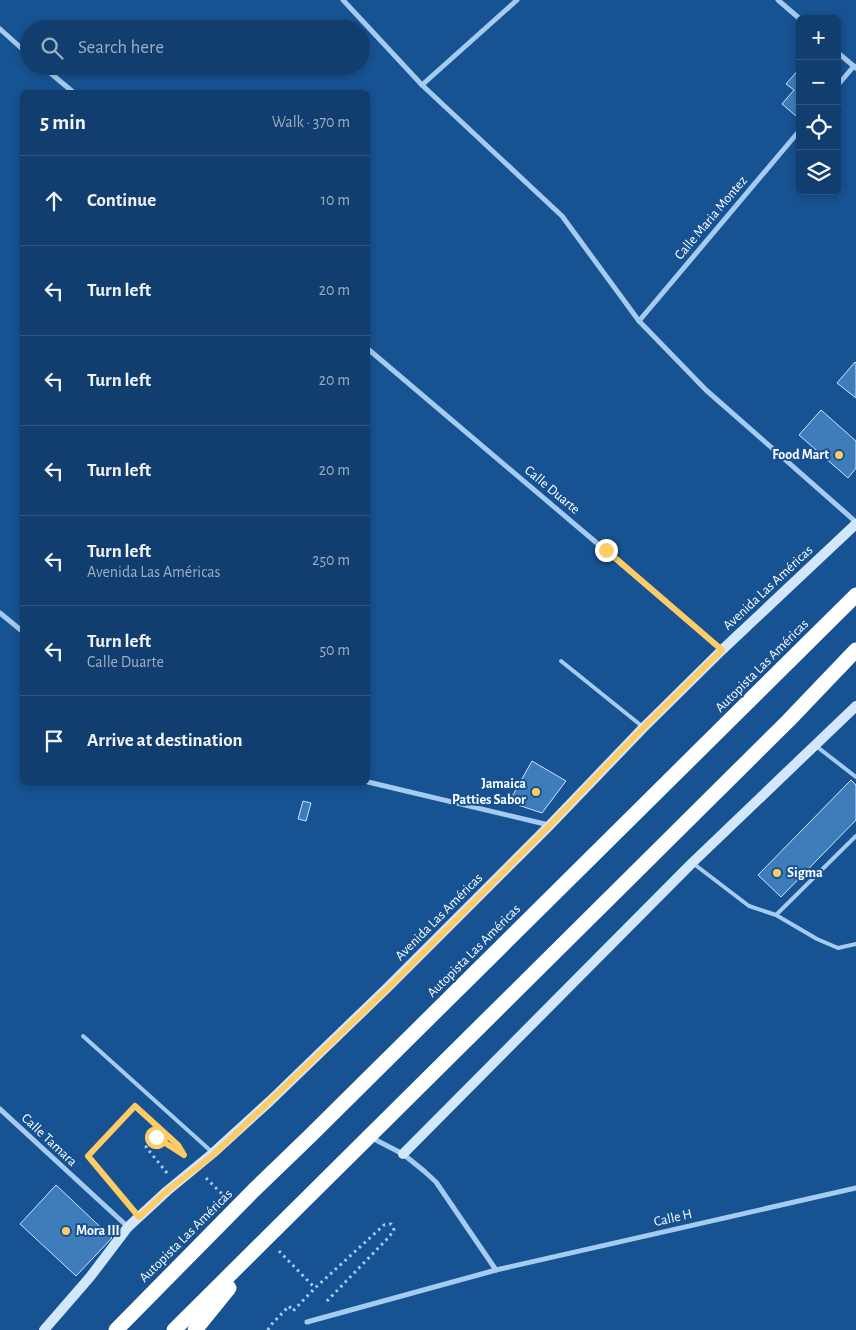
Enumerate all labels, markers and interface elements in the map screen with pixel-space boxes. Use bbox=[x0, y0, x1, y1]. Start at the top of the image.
map controls bbox=[796, 15, 841, 195]
button: + bbox=[796, 15, 841, 60]
search box bbox=[20, 20, 370, 75]
icon: search bbox=[38, 34, 66, 62]
text: Search here bbox=[78, 38, 164, 57]
button: − bbox=[796, 60, 841, 105]
button: locate bbox=[796, 105, 841, 150]
text: 5 min bbox=[40, 112, 86, 133]
text: Walk · 370 m bbox=[272, 114, 350, 130]
button: layers bbox=[796, 150, 841, 195]
street label: Calle Maria Montez bbox=[672, 173, 750, 263]
icon: ahead bbox=[40, 187, 68, 215]
text: Continue bbox=[87, 191, 156, 210]
text: 10 m bbox=[321, 192, 350, 208]
icon: left bbox=[40, 277, 68, 305]
text: Turn left bbox=[87, 281, 151, 300]
text: 20 m bbox=[319, 282, 350, 298]
icon: left bbox=[40, 367, 68, 395]
text: Turn left bbox=[87, 371, 151, 390]
text: 20 m bbox=[319, 372, 350, 388]
place label: Food Mart bbox=[772, 448, 829, 462]
marker: Food Mart bbox=[833, 449, 845, 461]
icon: left bbox=[40, 457, 68, 485]
text: Turn left bbox=[87, 461, 151, 480]
text: 20 m bbox=[319, 462, 350, 478]
street label: Calle Duarte bbox=[522, 463, 582, 517]
route end bbox=[595, 539, 618, 562]
text: Turn left bbox=[87, 542, 151, 561]
street label: Avenida Las Américas bbox=[720, 543, 816, 633]
icon: left bbox=[40, 547, 68, 575]
text: 250 m bbox=[312, 552, 350, 568]
text: Avenida Las Américas bbox=[87, 564, 221, 580]
street label: Autopista Las Américas bbox=[713, 617, 811, 715]
text: Turn left bbox=[87, 632, 151, 651]
icon: left bbox=[40, 637, 68, 665]
text: 50 m bbox=[319, 642, 350, 658]
text: Calle Duarte bbox=[87, 654, 164, 670]
icon: arrive bbox=[40, 727, 68, 755]
text: Arrive at destination bbox=[87, 731, 243, 750]
place label: Jamaica Patties Sabor bbox=[452, 777, 526, 807]
marker: Jamaica Patties Sabor bbox=[530, 786, 542, 798]
place label: Sigma bbox=[787, 866, 823, 880]
marker: Sigma bbox=[771, 867, 783, 879]
street label: Avenida Las Américas bbox=[393, 871, 485, 963]
street label: Autopista Las Américas bbox=[425, 902, 523, 1000]
street label: Calle Tamara bbox=[19, 1111, 80, 1169]
route start bbox=[145, 1126, 168, 1149]
street label: Autopista Las Américas bbox=[137, 1187, 235, 1285]
street label: Calle H bbox=[652, 1207, 694, 1229]
place label: Mora III bbox=[76, 1224, 120, 1238]
marker: Mora III bbox=[60, 1225, 72, 1237]

